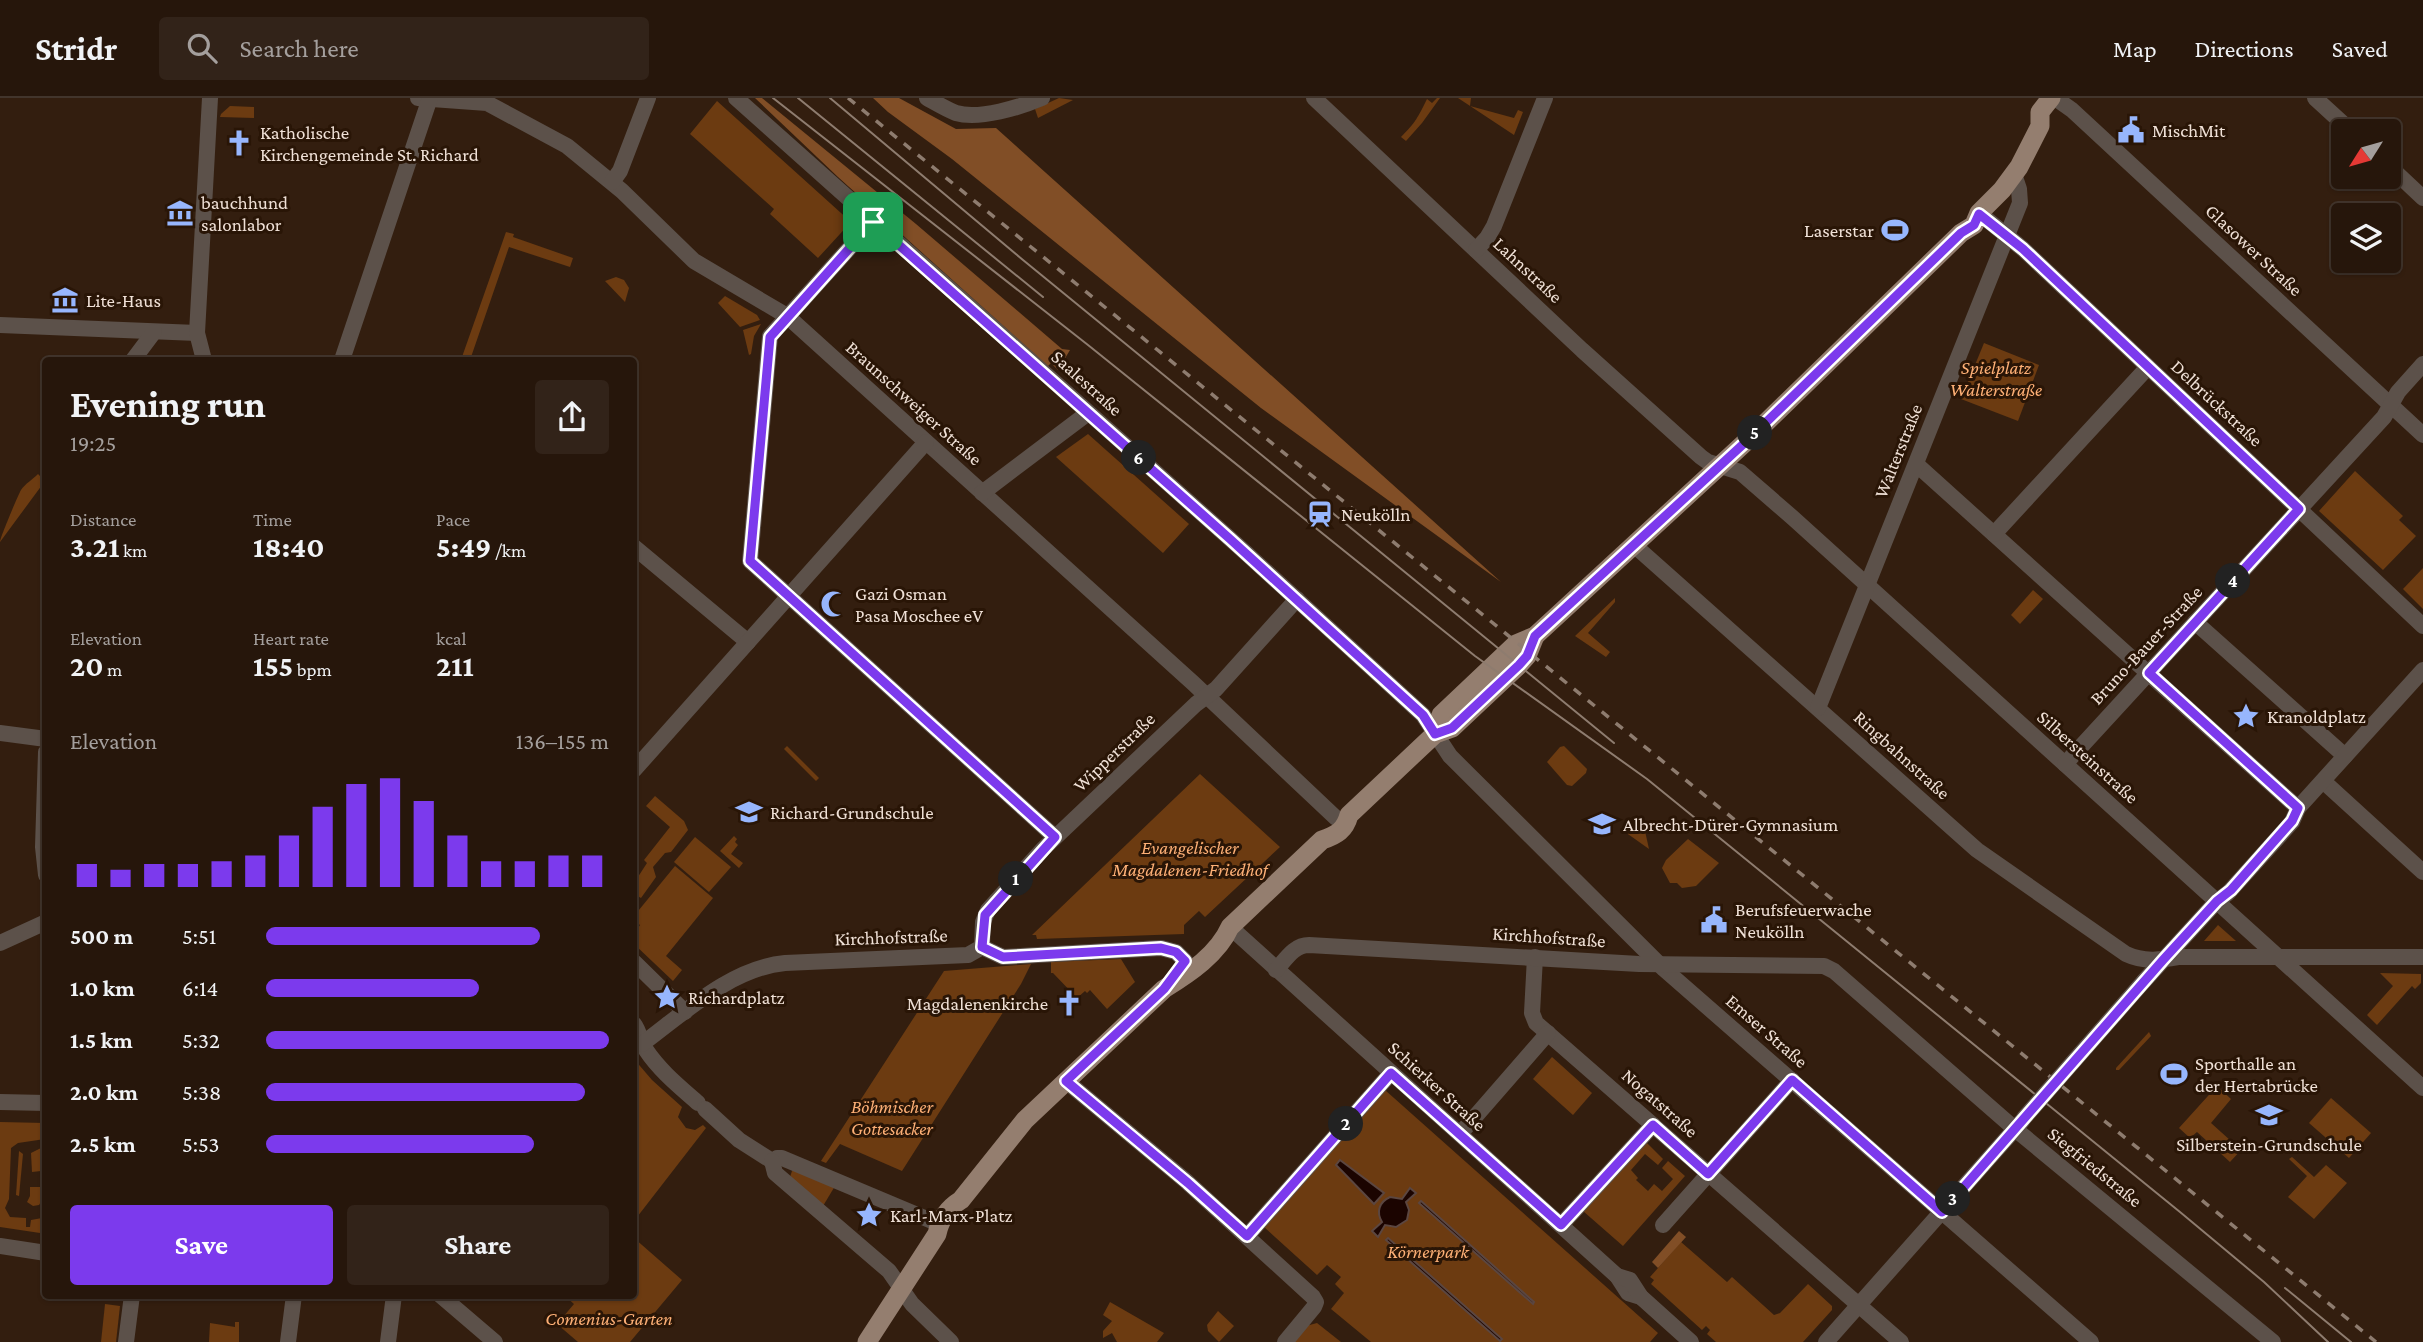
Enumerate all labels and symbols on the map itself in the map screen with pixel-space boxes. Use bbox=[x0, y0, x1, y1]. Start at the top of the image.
public building icon: MischMit bbox=[2116, 115, 2146, 145]
north arrow bbox=[2331, 119, 2401, 189]
place label: MischMit bbox=[2152, 120, 2226, 141]
place label: Katholische Kirchengemeinde St. Richard bbox=[260, 122, 479, 165]
church icon: Katholische Kirchengemeinde St. Richard bbox=[224, 128, 254, 158]
place label: bauchhund salonlabor bbox=[201, 192, 288, 235]
pin bbox=[843, 192, 903, 252]
museum icon: bauchhund salonlabor bbox=[165, 198, 195, 228]
street label: Glasower Straße bbox=[2201, 200, 2307, 300]
sports icon: Laserstar bbox=[1880, 215, 1910, 245]
place label: Laserstar bbox=[1804, 220, 1874, 241]
street label: Lahnstraße bbox=[1489, 233, 1567, 307]
museum icon: Lite-Haus bbox=[50, 285, 80, 315]
place label: Lite-Haus bbox=[86, 290, 161, 311]
street label: Braunschweiger Straße bbox=[842, 337, 986, 469]
street label: Saalestraße bbox=[1047, 346, 1127, 420]
street label: Delbrückstraße bbox=[2167, 355, 2267, 451]
park label: Spielplatz Walterstraße bbox=[1950, 357, 2042, 400]
street label: Walterstraße bbox=[1870, 401, 1926, 501]
pin: 5 bbox=[1738, 416, 1772, 450]
pin: 6 bbox=[1122, 440, 1156, 476]
station icon: Neukölln bbox=[1305, 499, 1335, 529]
place label: Neukölln bbox=[1341, 504, 1410, 525]
pin: 4 bbox=[2216, 564, 2250, 598]
street label: Bruno-Bauer-Straße bbox=[2086, 581, 2206, 709]
place label: Gazi Osman Pasa Moschee eV bbox=[855, 583, 983, 626]
mosque icon: Gazi Osman Pasa Moschee eV bbox=[819, 589, 849, 619]
place icon: Kranoldplatz bbox=[2231, 701, 2261, 731]
street label: Ringbahnstraße bbox=[1850, 706, 1954, 804]
street label: Silbersteinstraße bbox=[2033, 706, 2143, 808]
place label: Kranoldplatz bbox=[2267, 706, 2366, 727]
street label: Wipperstraße bbox=[1069, 708, 1159, 796]
school or university icon: Richard-Grundschule bbox=[734, 797, 764, 827]
place label: Richard-Grundschule bbox=[770, 802, 934, 823]
school or university icon: Albrecht-Dürer-Gymnasium bbox=[1587, 809, 1617, 839]
place label: Albrecht-Dürer-Gymnasium bbox=[1623, 814, 1838, 835]
park label: Evangelischer Magdalenen-Friedhof bbox=[1111, 837, 1271, 880]
pin: 1 bbox=[998, 862, 1034, 896]
place label: Berufsfeuerwache Neukölln bbox=[1735, 899, 1872, 942]
public building icon: Berufsfeuerwache Neukölln bbox=[1699, 905, 1729, 935]
street label: Kirchhofstraße bbox=[1492, 923, 1606, 951]
street label: Kirchhofstraße bbox=[834, 925, 948, 949]
place icon: Richardplatz bbox=[652, 982, 682, 1012]
place label: Richardplatz bbox=[688, 987, 785, 1008]
church icon: Magdalenenkirche bbox=[1054, 988, 1084, 1018]
street label: Emser Straße bbox=[1722, 990, 1812, 1072]
place label: Magdalenenkirche bbox=[907, 993, 1048, 1014]
street label: Schierker Straße bbox=[1384, 1037, 1490, 1135]
place label: Sporthalle an der Hertabrücke bbox=[2195, 1053, 2318, 1096]
sports icon: Sporthalle an der Hertabrücke bbox=[2159, 1059, 2189, 1089]
street label: Nogatstraße bbox=[1618, 1064, 1702, 1142]
park label: Böhmischer Gottesacker bbox=[851, 1096, 934, 1139]
school or university icon: Silberstein-Grundschule bbox=[2254, 1100, 2284, 1130]
pin: 2 bbox=[1328, 1107, 1364, 1142]
street label: Siegfriedstraße bbox=[2044, 1123, 2146, 1211]
place label: Silberstein-Grundschule bbox=[2176, 1134, 2362, 1155]
pin: 3 bbox=[1936, 1182, 1970, 1216]
place icon: Karl-Marx-Platz bbox=[854, 1200, 884, 1230]
place label: Karl-Marx-Platz bbox=[890, 1205, 1012, 1226]
park label: Körnerpark bbox=[1387, 1241, 1469, 1262]
park label: Comenius-Garten bbox=[545, 1308, 673, 1329]

